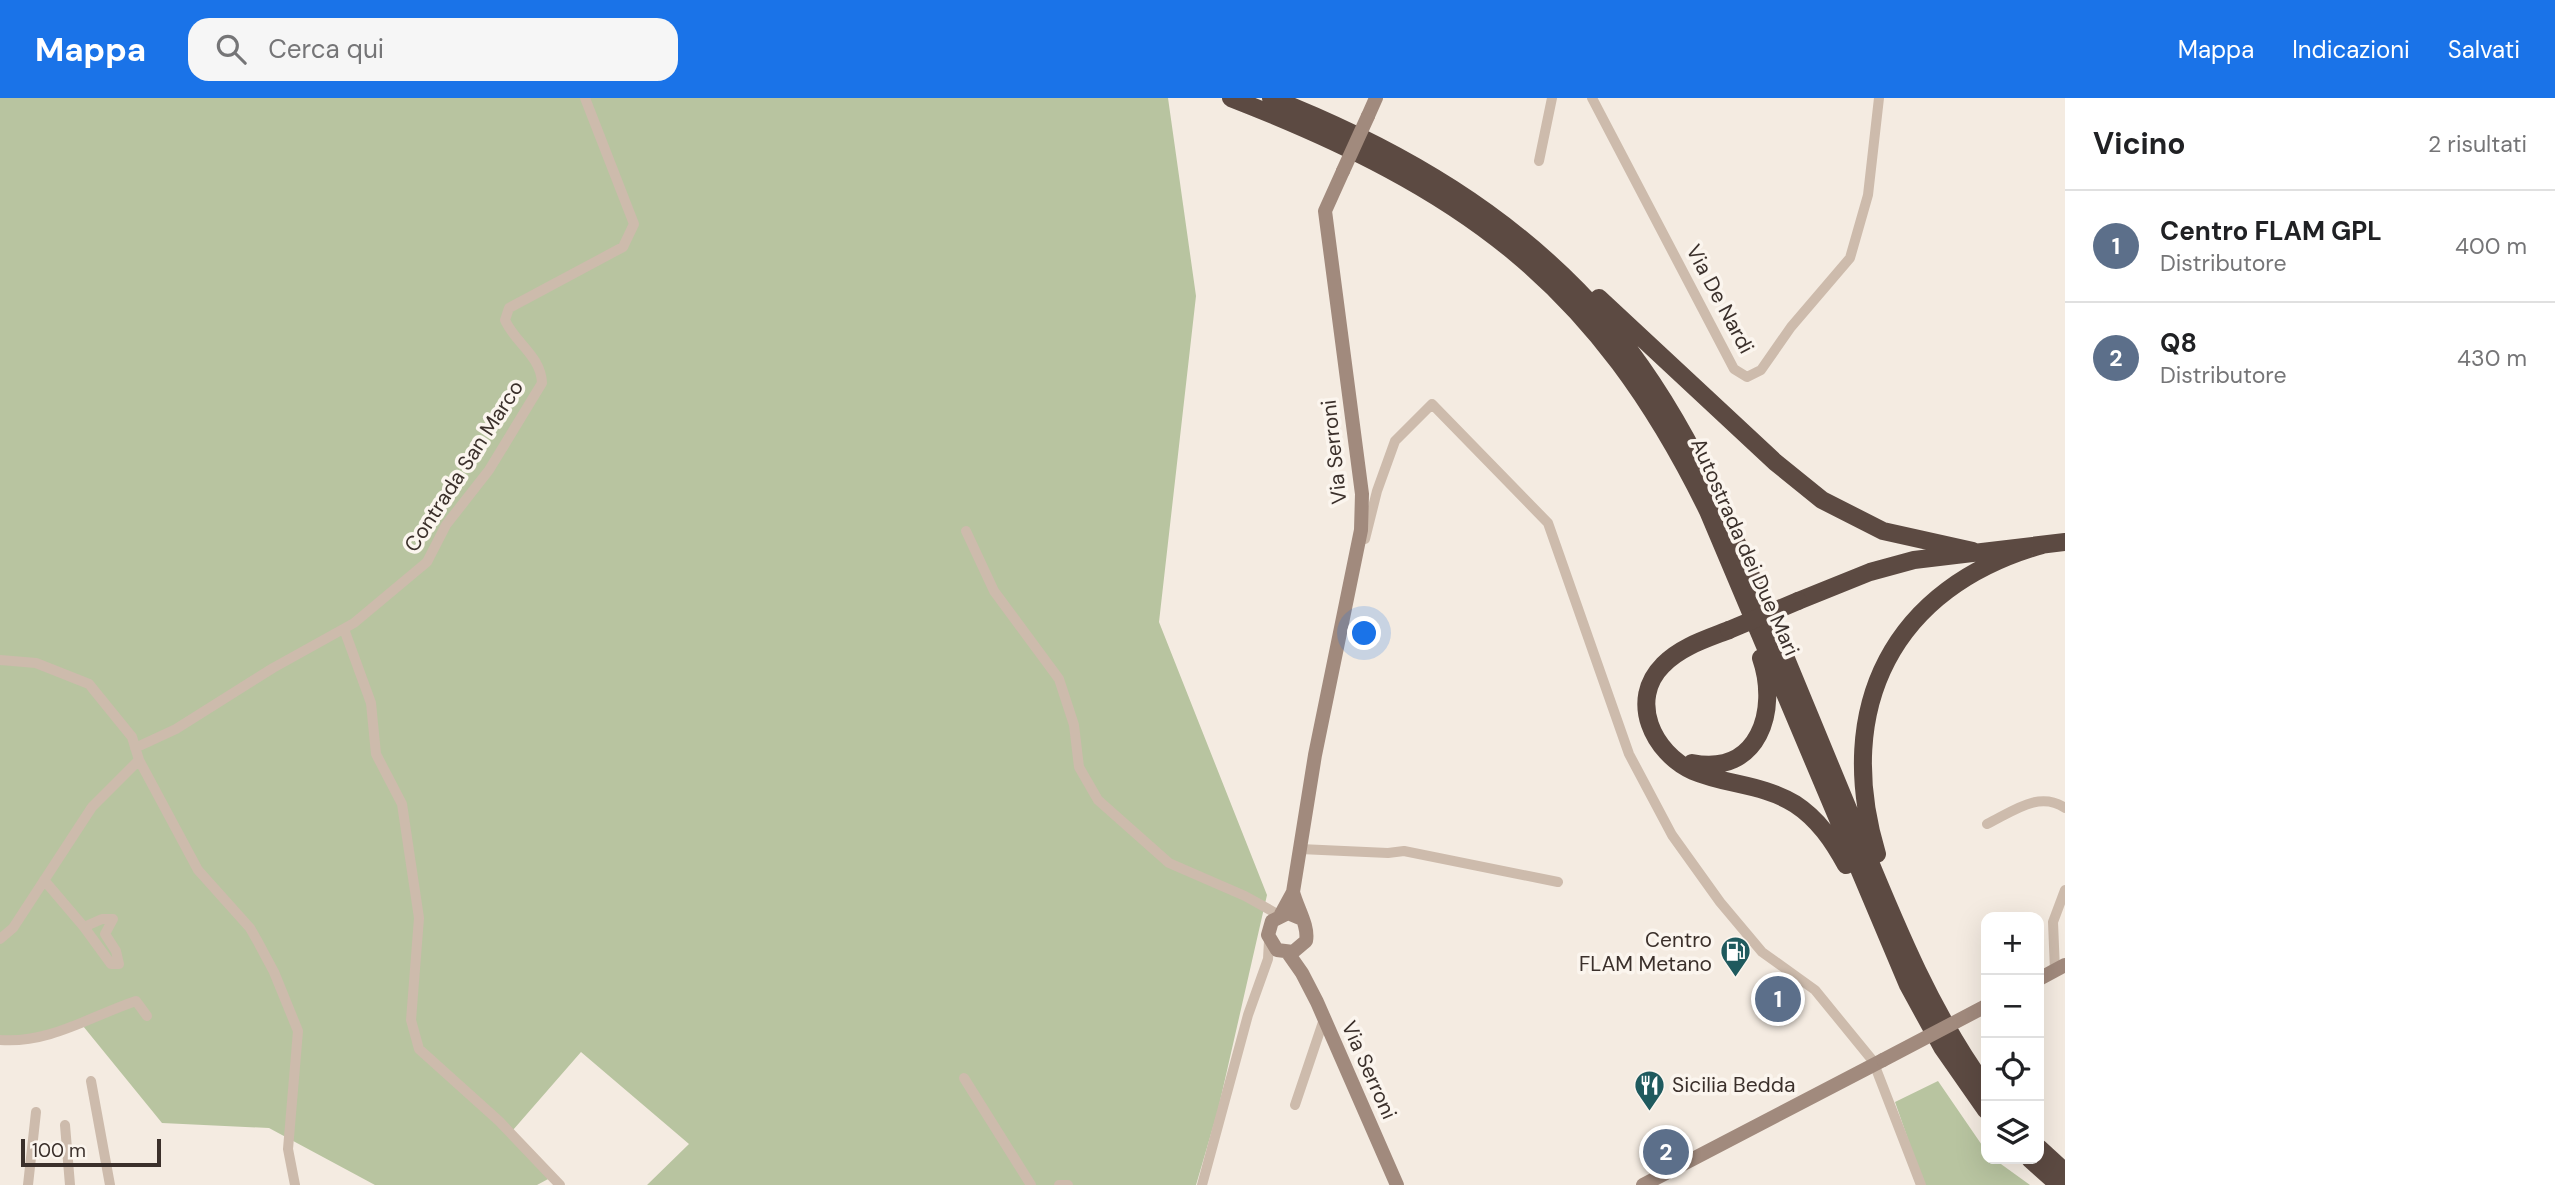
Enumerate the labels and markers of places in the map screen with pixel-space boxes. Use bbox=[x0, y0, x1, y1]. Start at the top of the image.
place label: Centro FLAM Metano bbox=[1579, 926, 1712, 978]
fuel station icon: Centro FLAM Metano bbox=[1718, 935, 1752, 979]
pin: 1 bbox=[1755, 973, 1801, 1025]
restaurant icon: Sicilia Bedda bbox=[1632, 1068, 1666, 1112]
place label: Sicilia Bedda bbox=[1672, 1071, 1795, 1099]
pin: 2 bbox=[1643, 1126, 1689, 1178]

